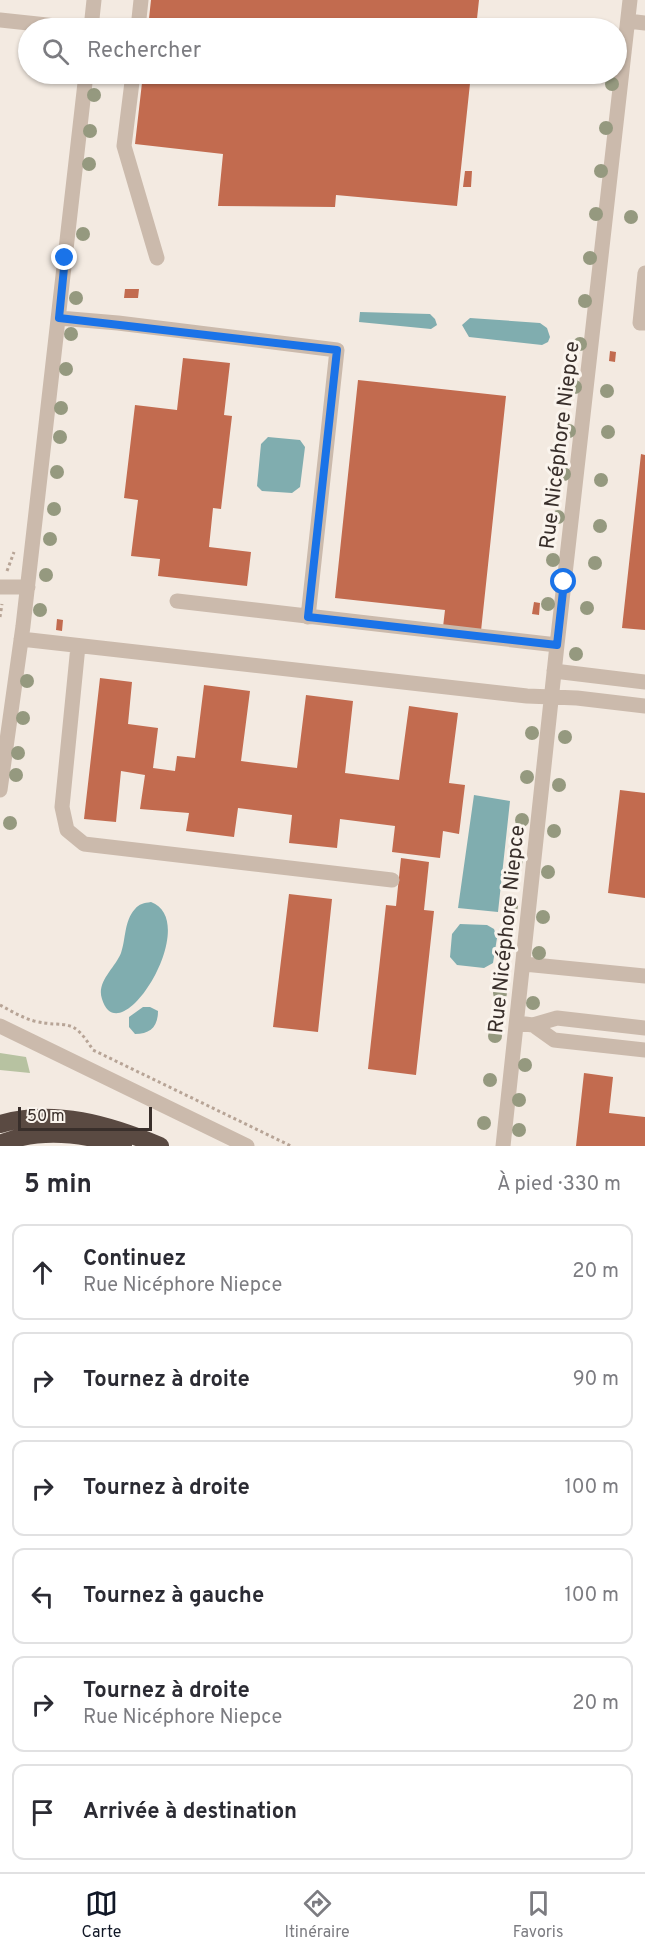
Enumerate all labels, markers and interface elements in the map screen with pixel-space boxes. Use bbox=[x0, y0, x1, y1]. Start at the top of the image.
search box bbox=[18, 18, 627, 84]
icon: search bbox=[39, 35, 72, 68]
text: Rechercher bbox=[87, 38, 201, 65]
route end bbox=[51, 244, 77, 270]
street label: Rue Nicéphore Niepce bbox=[534, 340, 587, 551]
route start bbox=[550, 568, 576, 594]
street label: Rue Nicéphore Niepce bbox=[483, 824, 532, 1035]
scale bar bbox=[18, 1104, 152, 1132]
text: 50 m bbox=[27, 1107, 65, 1127]
text: 5 min bbox=[24, 1169, 92, 1202]
text: À pied · 330 m bbox=[497, 1172, 621, 1198]
text: Continuez bbox=[83, 1246, 186, 1273]
icon: ahead bbox=[26, 1256, 59, 1289]
text: 20 m bbox=[572, 1259, 619, 1285]
text: Rue Nicéphore Niepce bbox=[83, 1273, 282, 1299]
icon: right bbox=[26, 1364, 59, 1397]
text: Tournez à droite bbox=[83, 1367, 250, 1394]
text: 90 m bbox=[573, 1367, 619, 1393]
icon: right bbox=[26, 1472, 59, 1505]
text: Tournez à droite bbox=[83, 1475, 250, 1502]
text: 100 m bbox=[564, 1475, 619, 1501]
icon: left bbox=[26, 1580, 59, 1613]
text: Tournez à gauche bbox=[83, 1583, 264, 1610]
text: 100 m bbox=[564, 1583, 619, 1609]
text: Tournez à droite bbox=[83, 1678, 250, 1705]
icon: right bbox=[26, 1688, 59, 1721]
text: 20 m bbox=[572, 1691, 619, 1717]
text: Rue Nicéphore Niepce bbox=[83, 1705, 282, 1731]
icon: arrive bbox=[26, 1796, 59, 1829]
text: Arrivée à destination bbox=[83, 1799, 297, 1826]
tab: Carte bbox=[82, 1887, 121, 1943]
tab: Itinéraire bbox=[285, 1887, 350, 1943]
tab: Favoris bbox=[513, 1887, 563, 1943]

